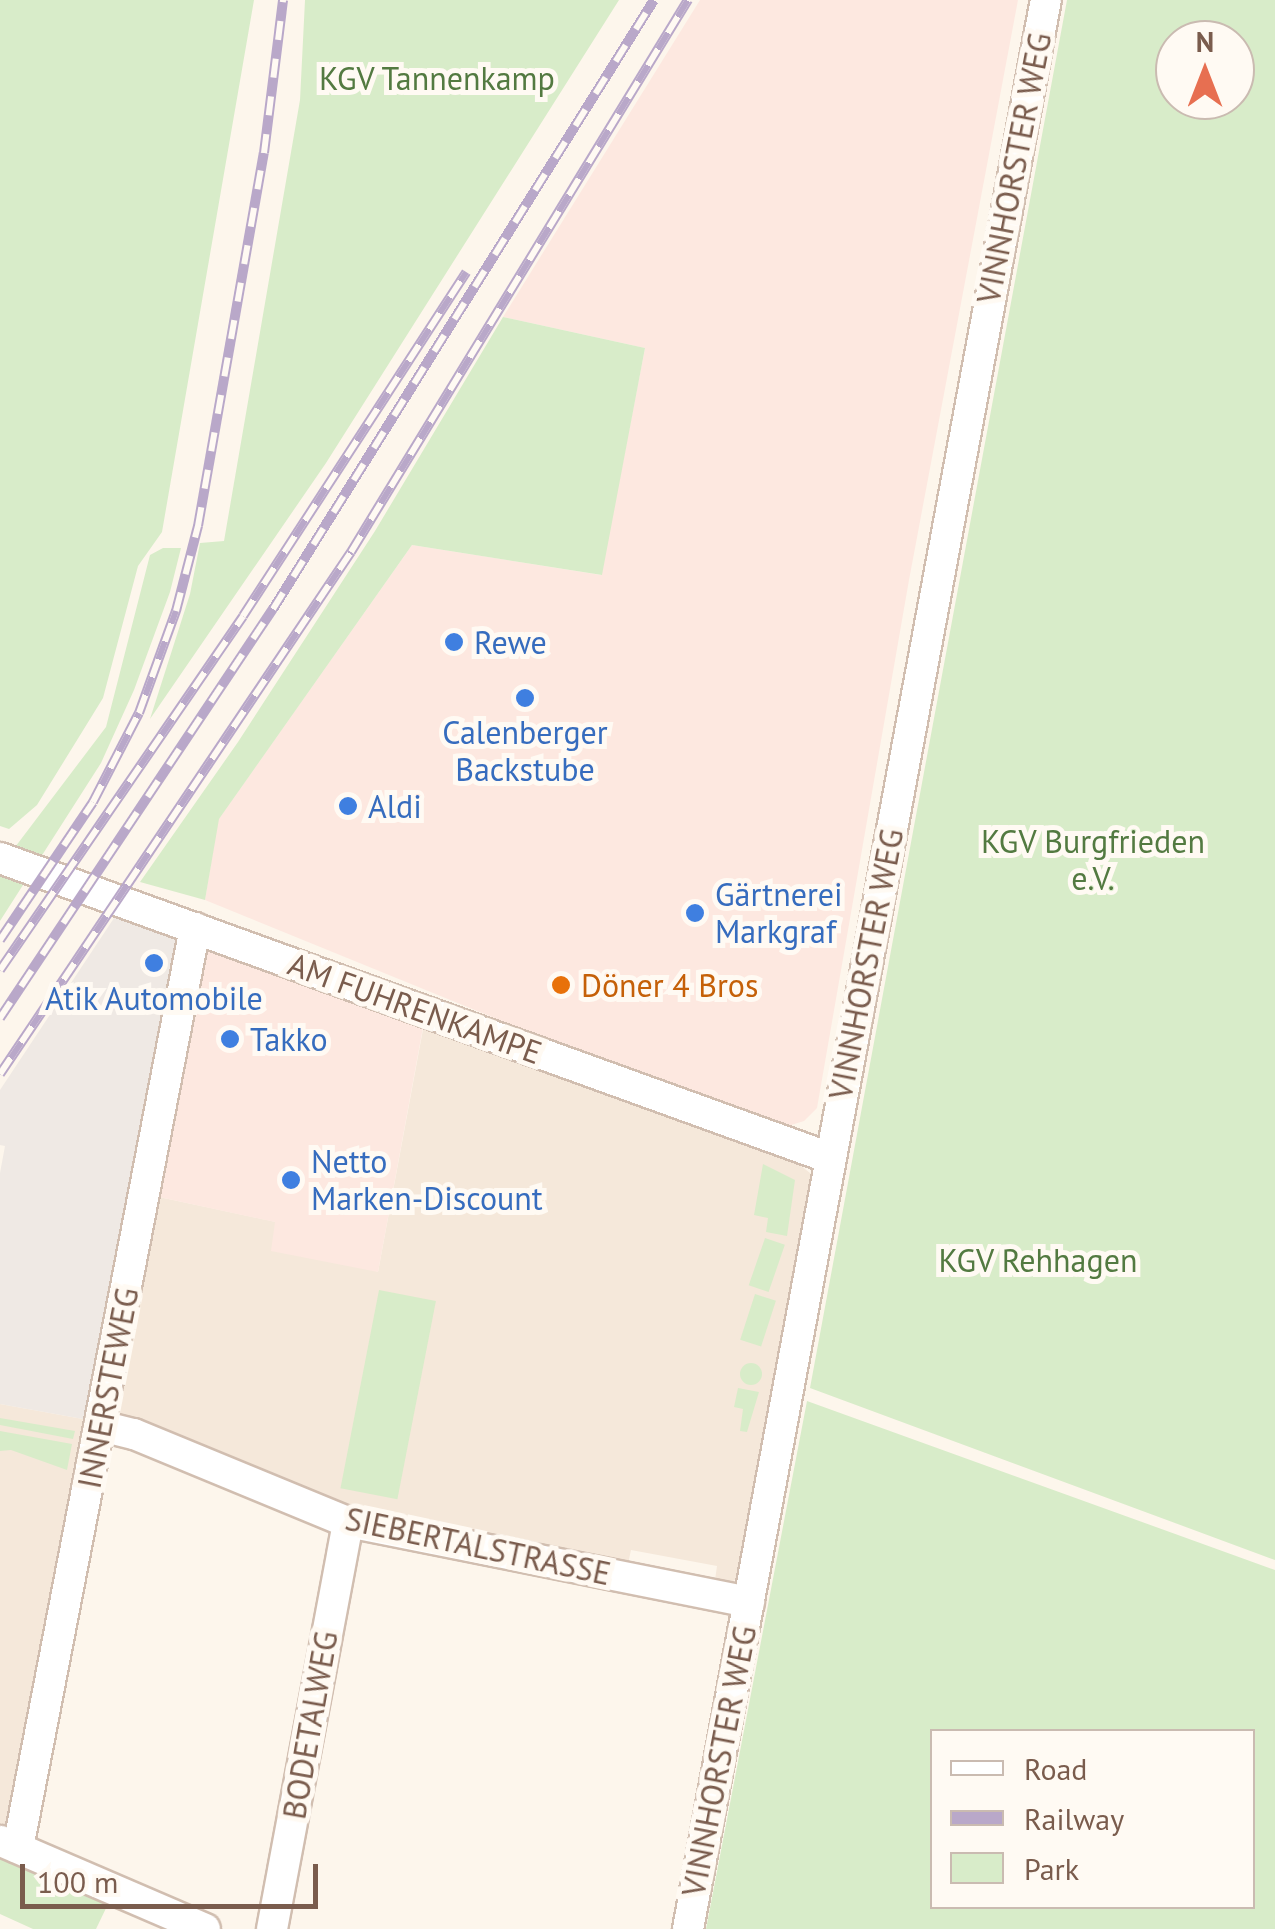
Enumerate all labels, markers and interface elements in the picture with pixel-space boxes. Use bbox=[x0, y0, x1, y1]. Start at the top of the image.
north arrow bbox=[1155, 20, 1255, 120]
text: N bbox=[1196, 23, 1214, 60]
street label: VINNHORSTER WEG bbox=[969, 29, 1059, 307]
park label: KGV Tannenkamp bbox=[318, 59, 556, 97]
place label: Rewe bbox=[474, 623, 547, 661]
marker: Rewe bbox=[443, 631, 465, 653]
marker: Calenberger Backstube bbox=[514, 687, 536, 709]
place label: Calenberger Backstube bbox=[442, 714, 608, 789]
place label: Aldi bbox=[368, 787, 422, 825]
marker: Aldi bbox=[337, 795, 359, 817]
park label: KGV Burgfrieden e.V. bbox=[980, 823, 1206, 898]
street label: VINNHORSTER WEG bbox=[821, 825, 911, 1103]
place label: Gärtnerei Markgraf bbox=[715, 876, 843, 951]
marker: Gärtnerei Markgraf bbox=[684, 902, 706, 924]
street label: AM FUHRENKAMPE bbox=[283, 944, 547, 1072]
marker: Atik Automobile bbox=[143, 952, 165, 974]
place label: Döner 4 Bros bbox=[581, 966, 758, 1004]
marker: Döner 4 Bros bbox=[550, 974, 572, 996]
place label: Atik Automobile bbox=[44, 979, 264, 1017]
place label: Takko bbox=[250, 1020, 328, 1058]
marker: Takko bbox=[219, 1028, 241, 1050]
place label: Netto Marken-Discount bbox=[311, 1143, 543, 1218]
marker: Netto Marken-Discount bbox=[280, 1169, 302, 1191]
park label: KGV Rehhagen bbox=[938, 1241, 1138, 1279]
street label: INNERSTEWEG bbox=[70, 1284, 146, 1492]
street label: SIEBERTALSTRASSE bbox=[342, 1499, 614, 1593]
street label: VINNHORSTER WEG bbox=[674, 1622, 764, 1900]
street label: BODETALWEG bbox=[275, 1628, 345, 1822]
legend bbox=[930, 1729, 1255, 1909]
text: Road bbox=[1024, 1749, 1088, 1788]
text: Railway bbox=[1024, 1799, 1124, 1838]
scale bar bbox=[25, 1844, 322, 1906]
text: Park bbox=[1024, 1849, 1079, 1888]
text: 100 m bbox=[37, 1862, 118, 1901]

